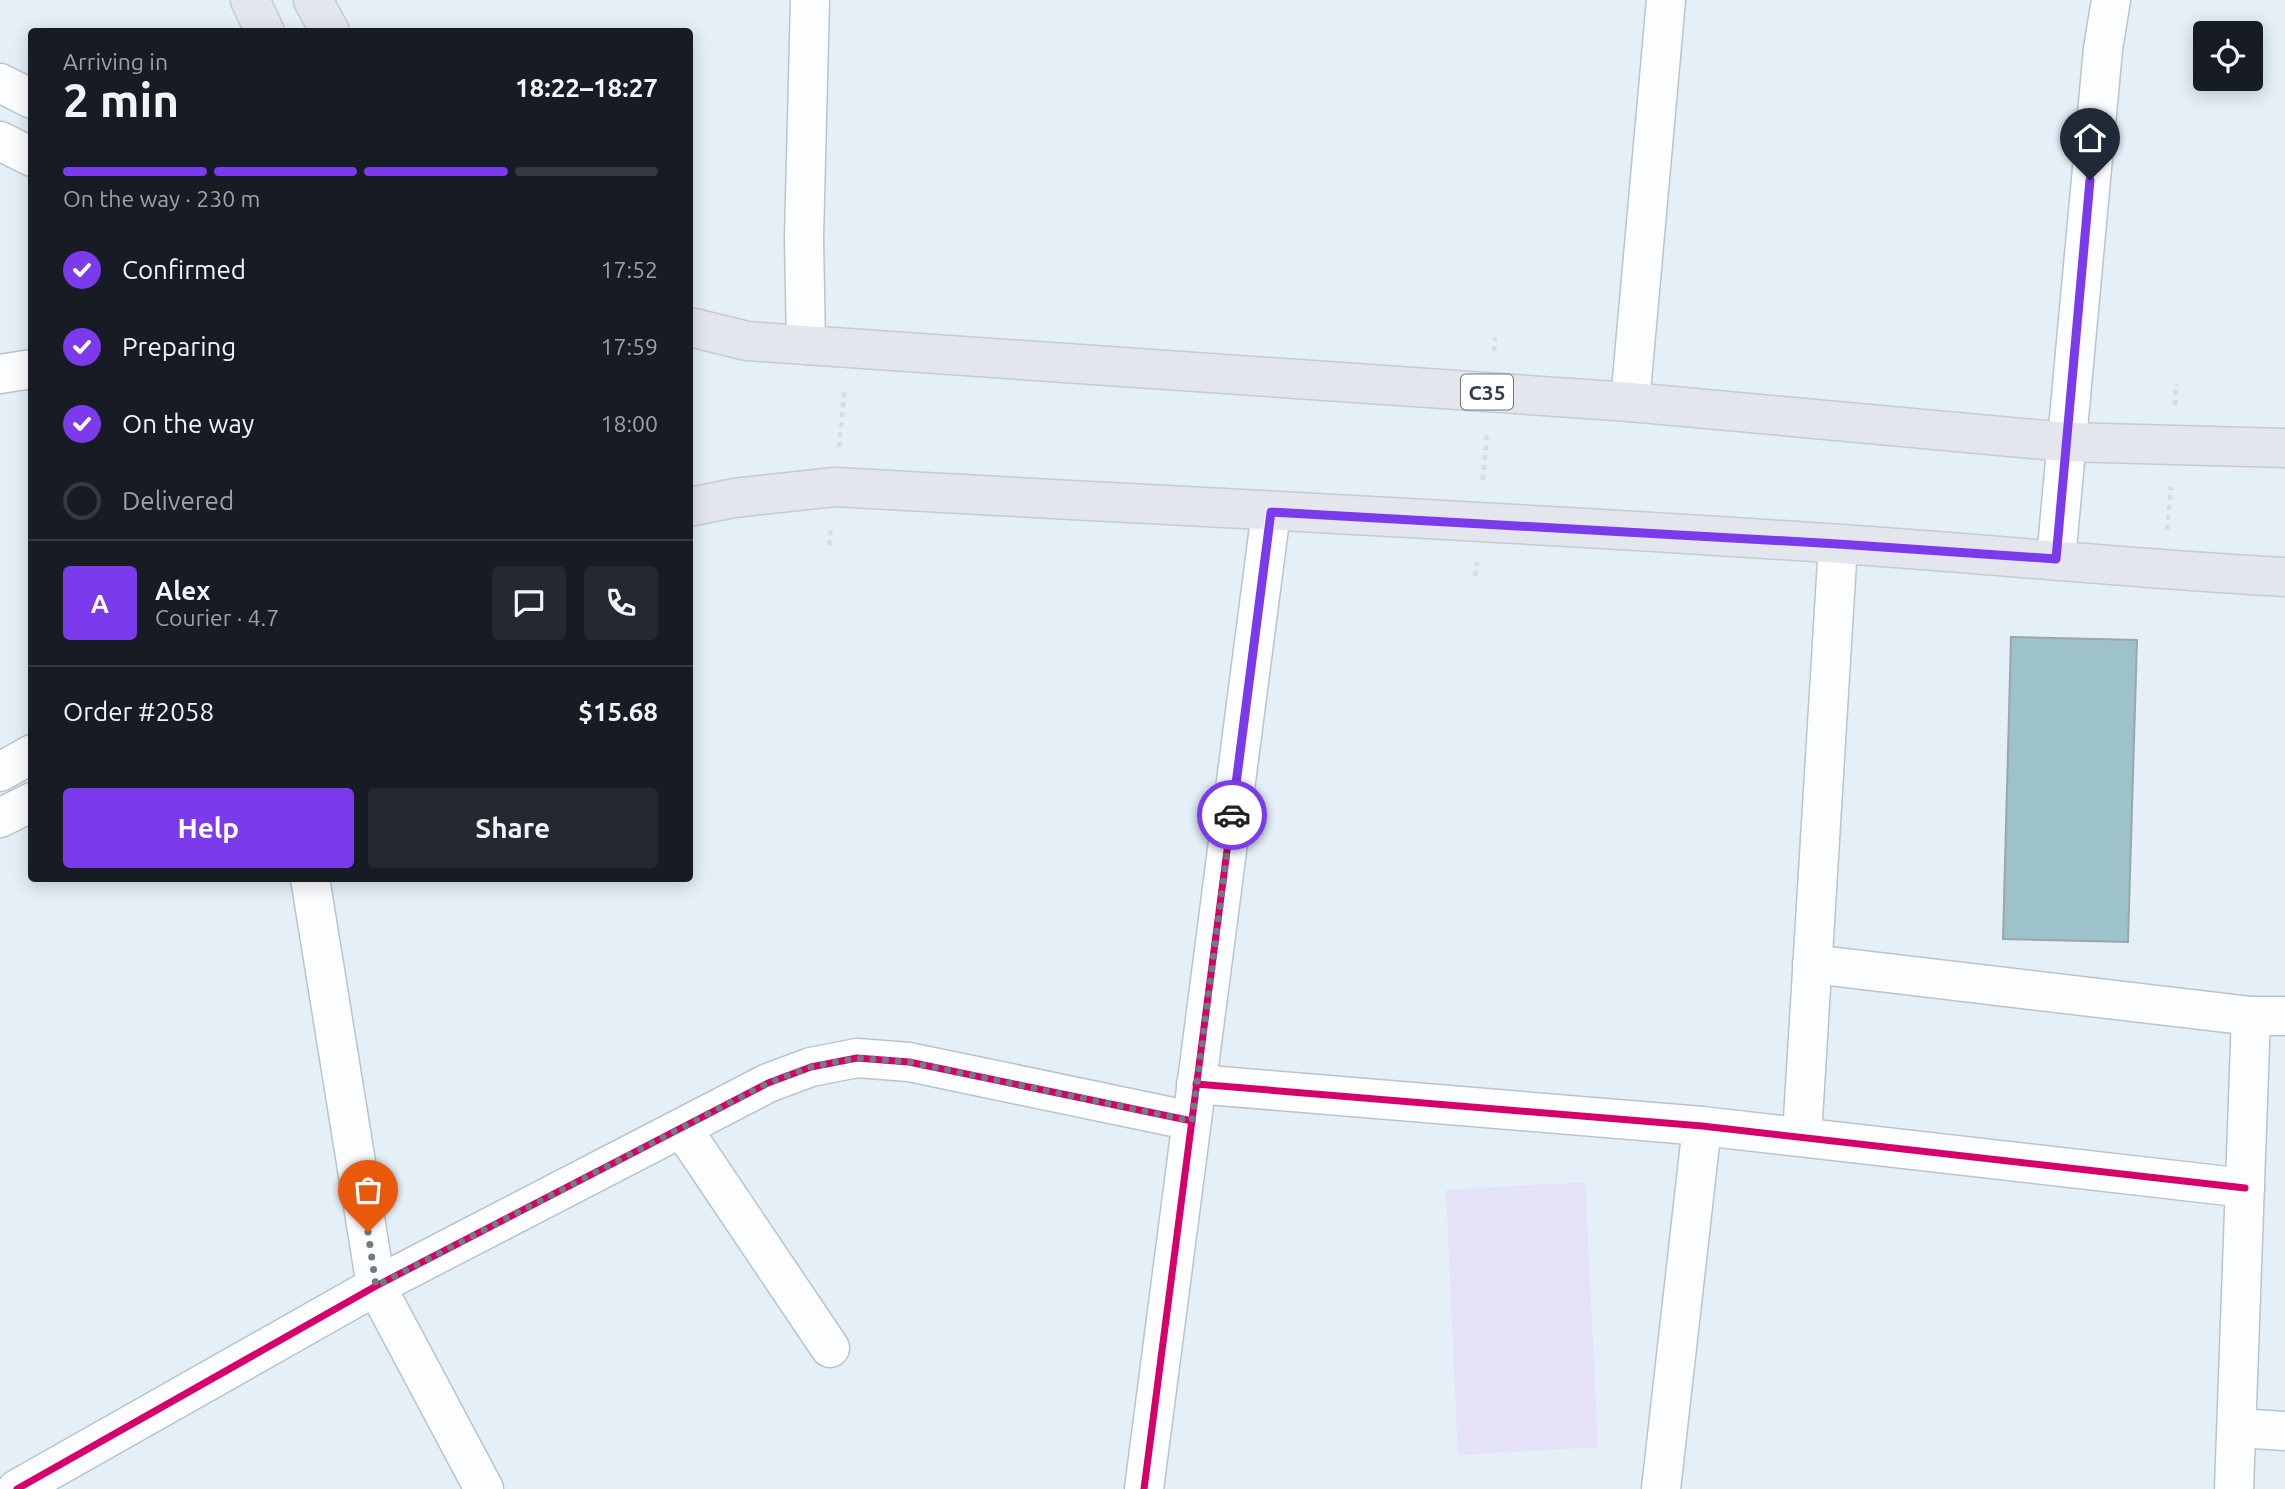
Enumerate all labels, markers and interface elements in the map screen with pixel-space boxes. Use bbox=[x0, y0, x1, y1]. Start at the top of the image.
map controls bbox=[2193, 21, 2263, 91]
button: locate bbox=[2193, 21, 2263, 91]
text: Arriving in bbox=[63, 49, 168, 74]
text: 18:22–18:27 bbox=[515, 73, 658, 102]
text: 2 min bbox=[63, 74, 179, 126]
pin bbox=[2060, 108, 2120, 180]
icon: home bbox=[2071, 119, 2109, 157]
text: On the way · 230 m bbox=[63, 186, 260, 211]
icon: check bbox=[63, 251, 101, 289]
text: Confirmed bbox=[122, 255, 246, 284]
text: 17:52 bbox=[600, 257, 658, 282]
icon: check bbox=[63, 328, 101, 366]
text: Preparing bbox=[122, 332, 236, 361]
text: 17:59 bbox=[600, 334, 658, 359]
road number: C35 bbox=[1461, 374, 1513, 410]
icon: check bbox=[63, 405, 101, 443]
text: On the way bbox=[122, 409, 254, 438]
text: 18:00 bbox=[600, 411, 658, 436]
text: Delivered bbox=[122, 486, 234, 515]
button: chat bbox=[492, 566, 566, 640]
button: phone bbox=[584, 566, 658, 640]
text: Alex bbox=[155, 576, 210, 605]
text: A bbox=[91, 589, 109, 618]
text: Courier · 4.7 bbox=[155, 605, 279, 630]
text: Order #2058 bbox=[63, 697, 214, 726]
text: $15.68 bbox=[578, 697, 658, 726]
courier bbox=[1197, 780, 1267, 850]
button: Help bbox=[63, 788, 354, 868]
button: Share bbox=[368, 788, 658, 868]
icon: car bbox=[1213, 796, 1251, 834]
pin bbox=[338, 1160, 398, 1232]
icon: bag bbox=[349, 1171, 387, 1209]

